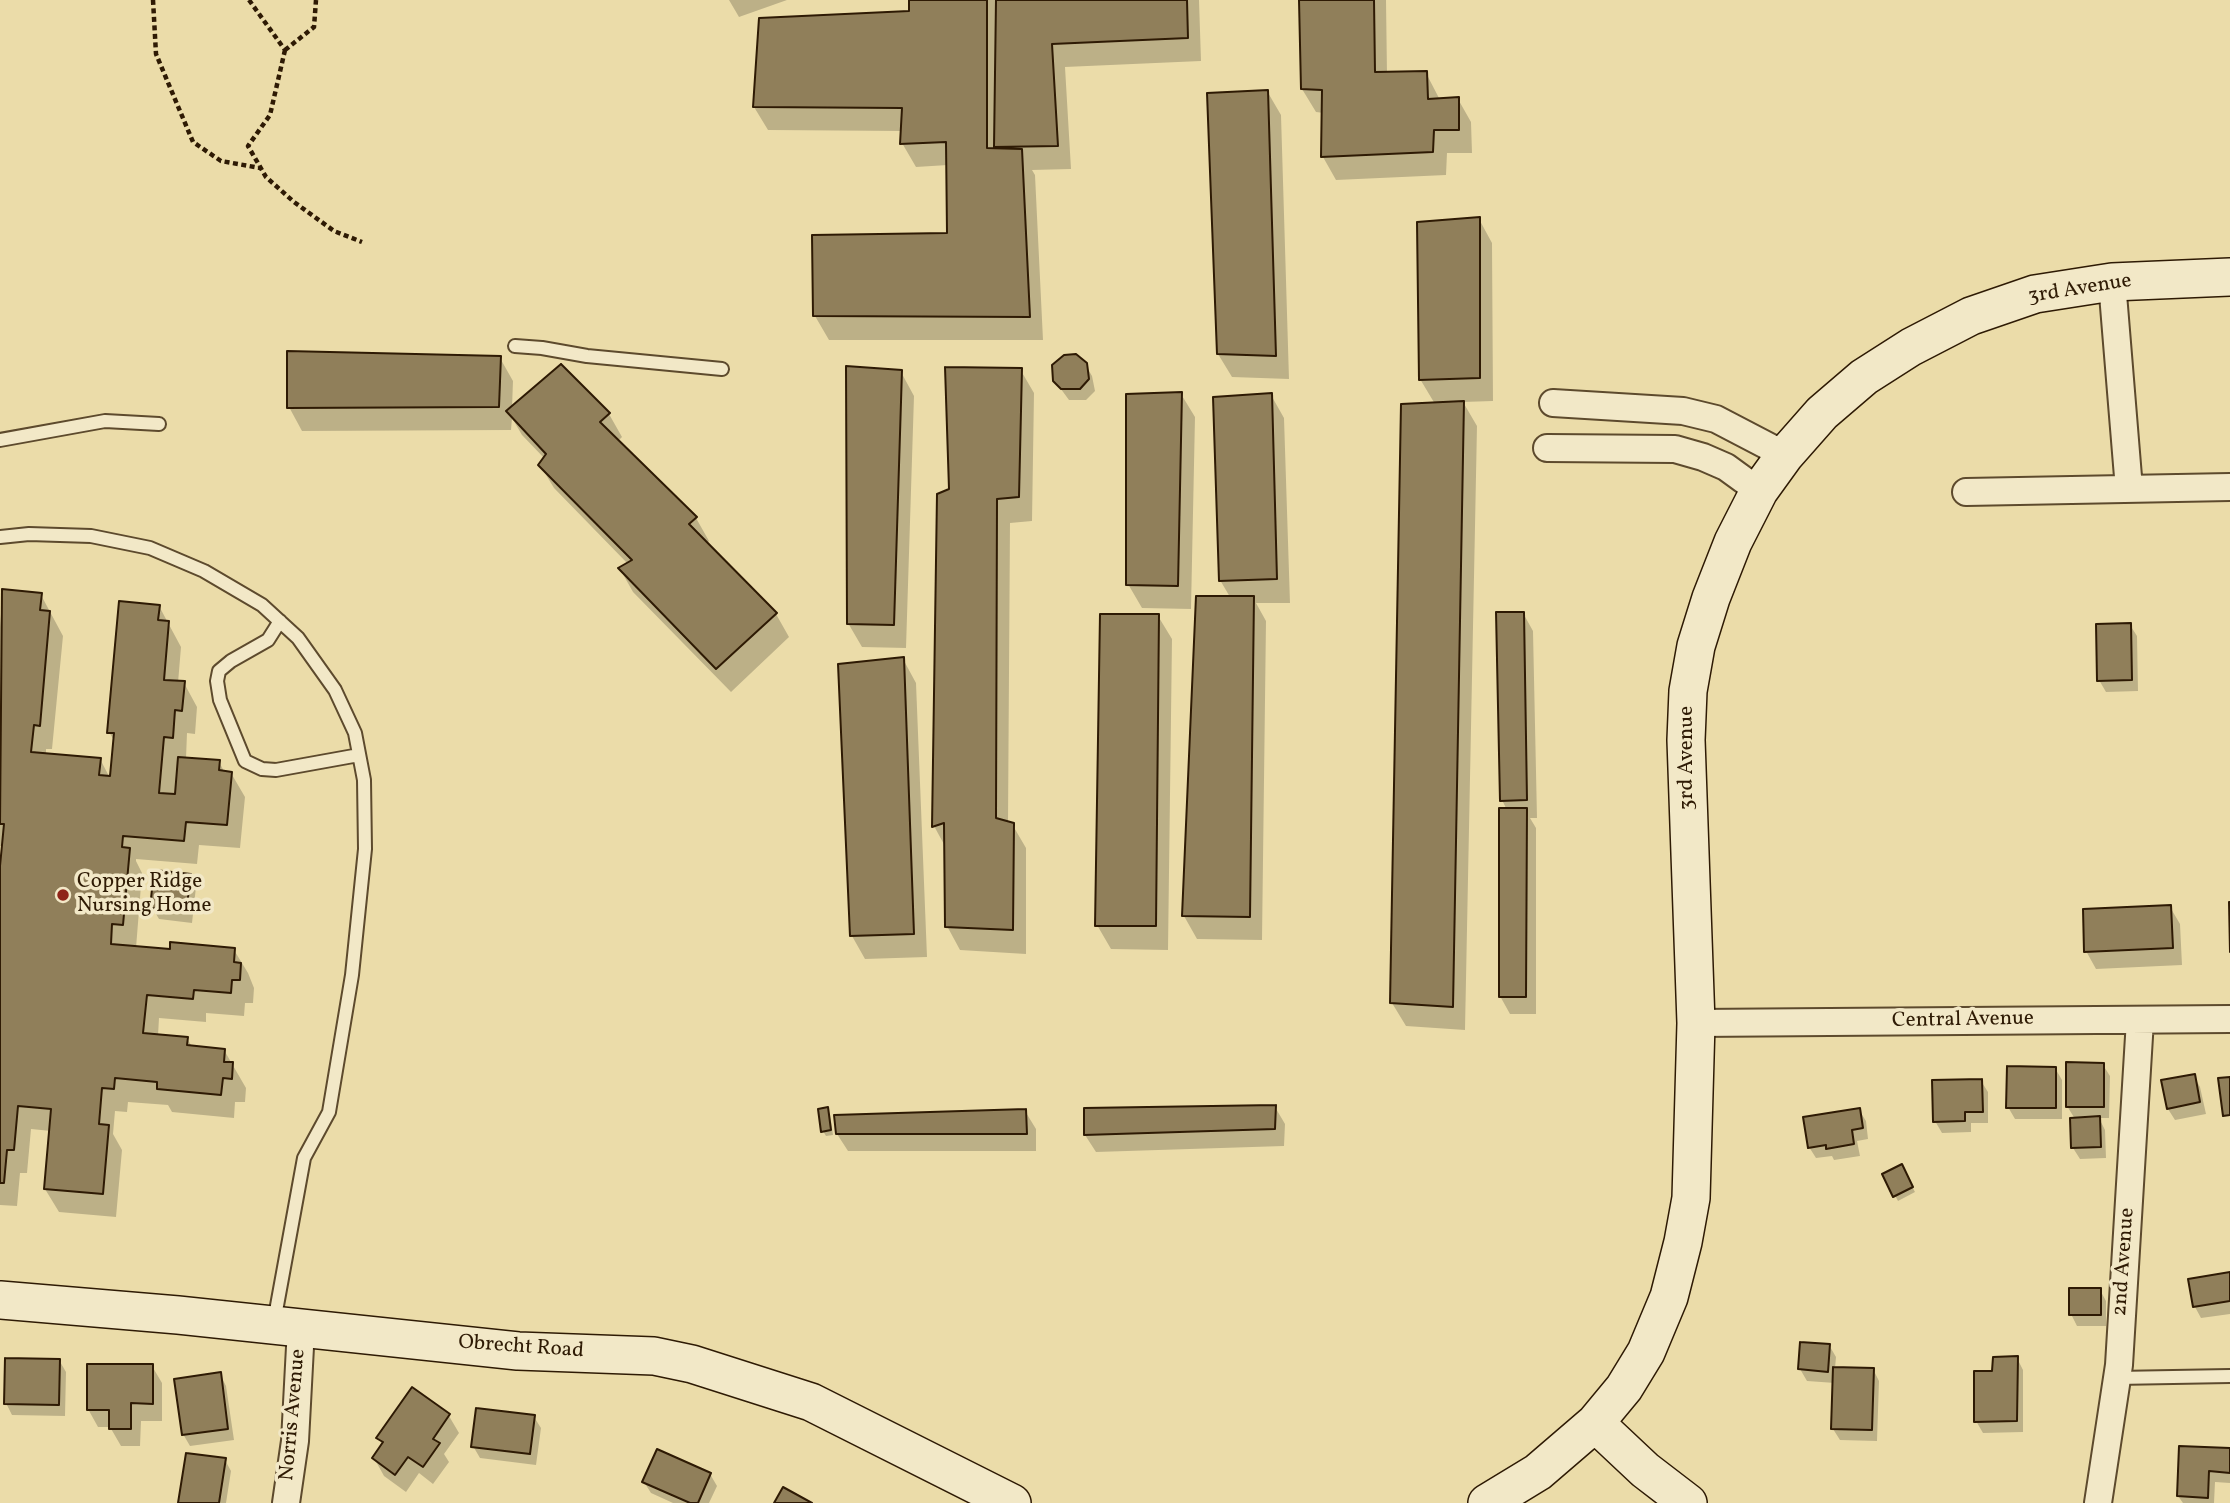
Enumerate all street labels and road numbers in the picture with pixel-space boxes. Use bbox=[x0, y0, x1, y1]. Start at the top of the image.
street label: 3rd Avenue bbox=[2027, 269, 2133, 311]
street label: 3rd Avenue bbox=[1675, 706, 1701, 810]
street label: Central Avenue bbox=[1892, 1007, 2034, 1035]
street label: 2nd Avenue bbox=[2109, 1207, 2141, 1317]
street label: Obrecht Road bbox=[457, 1331, 585, 1365]
street label: Norris Avenue bbox=[276, 1348, 312, 1482]

